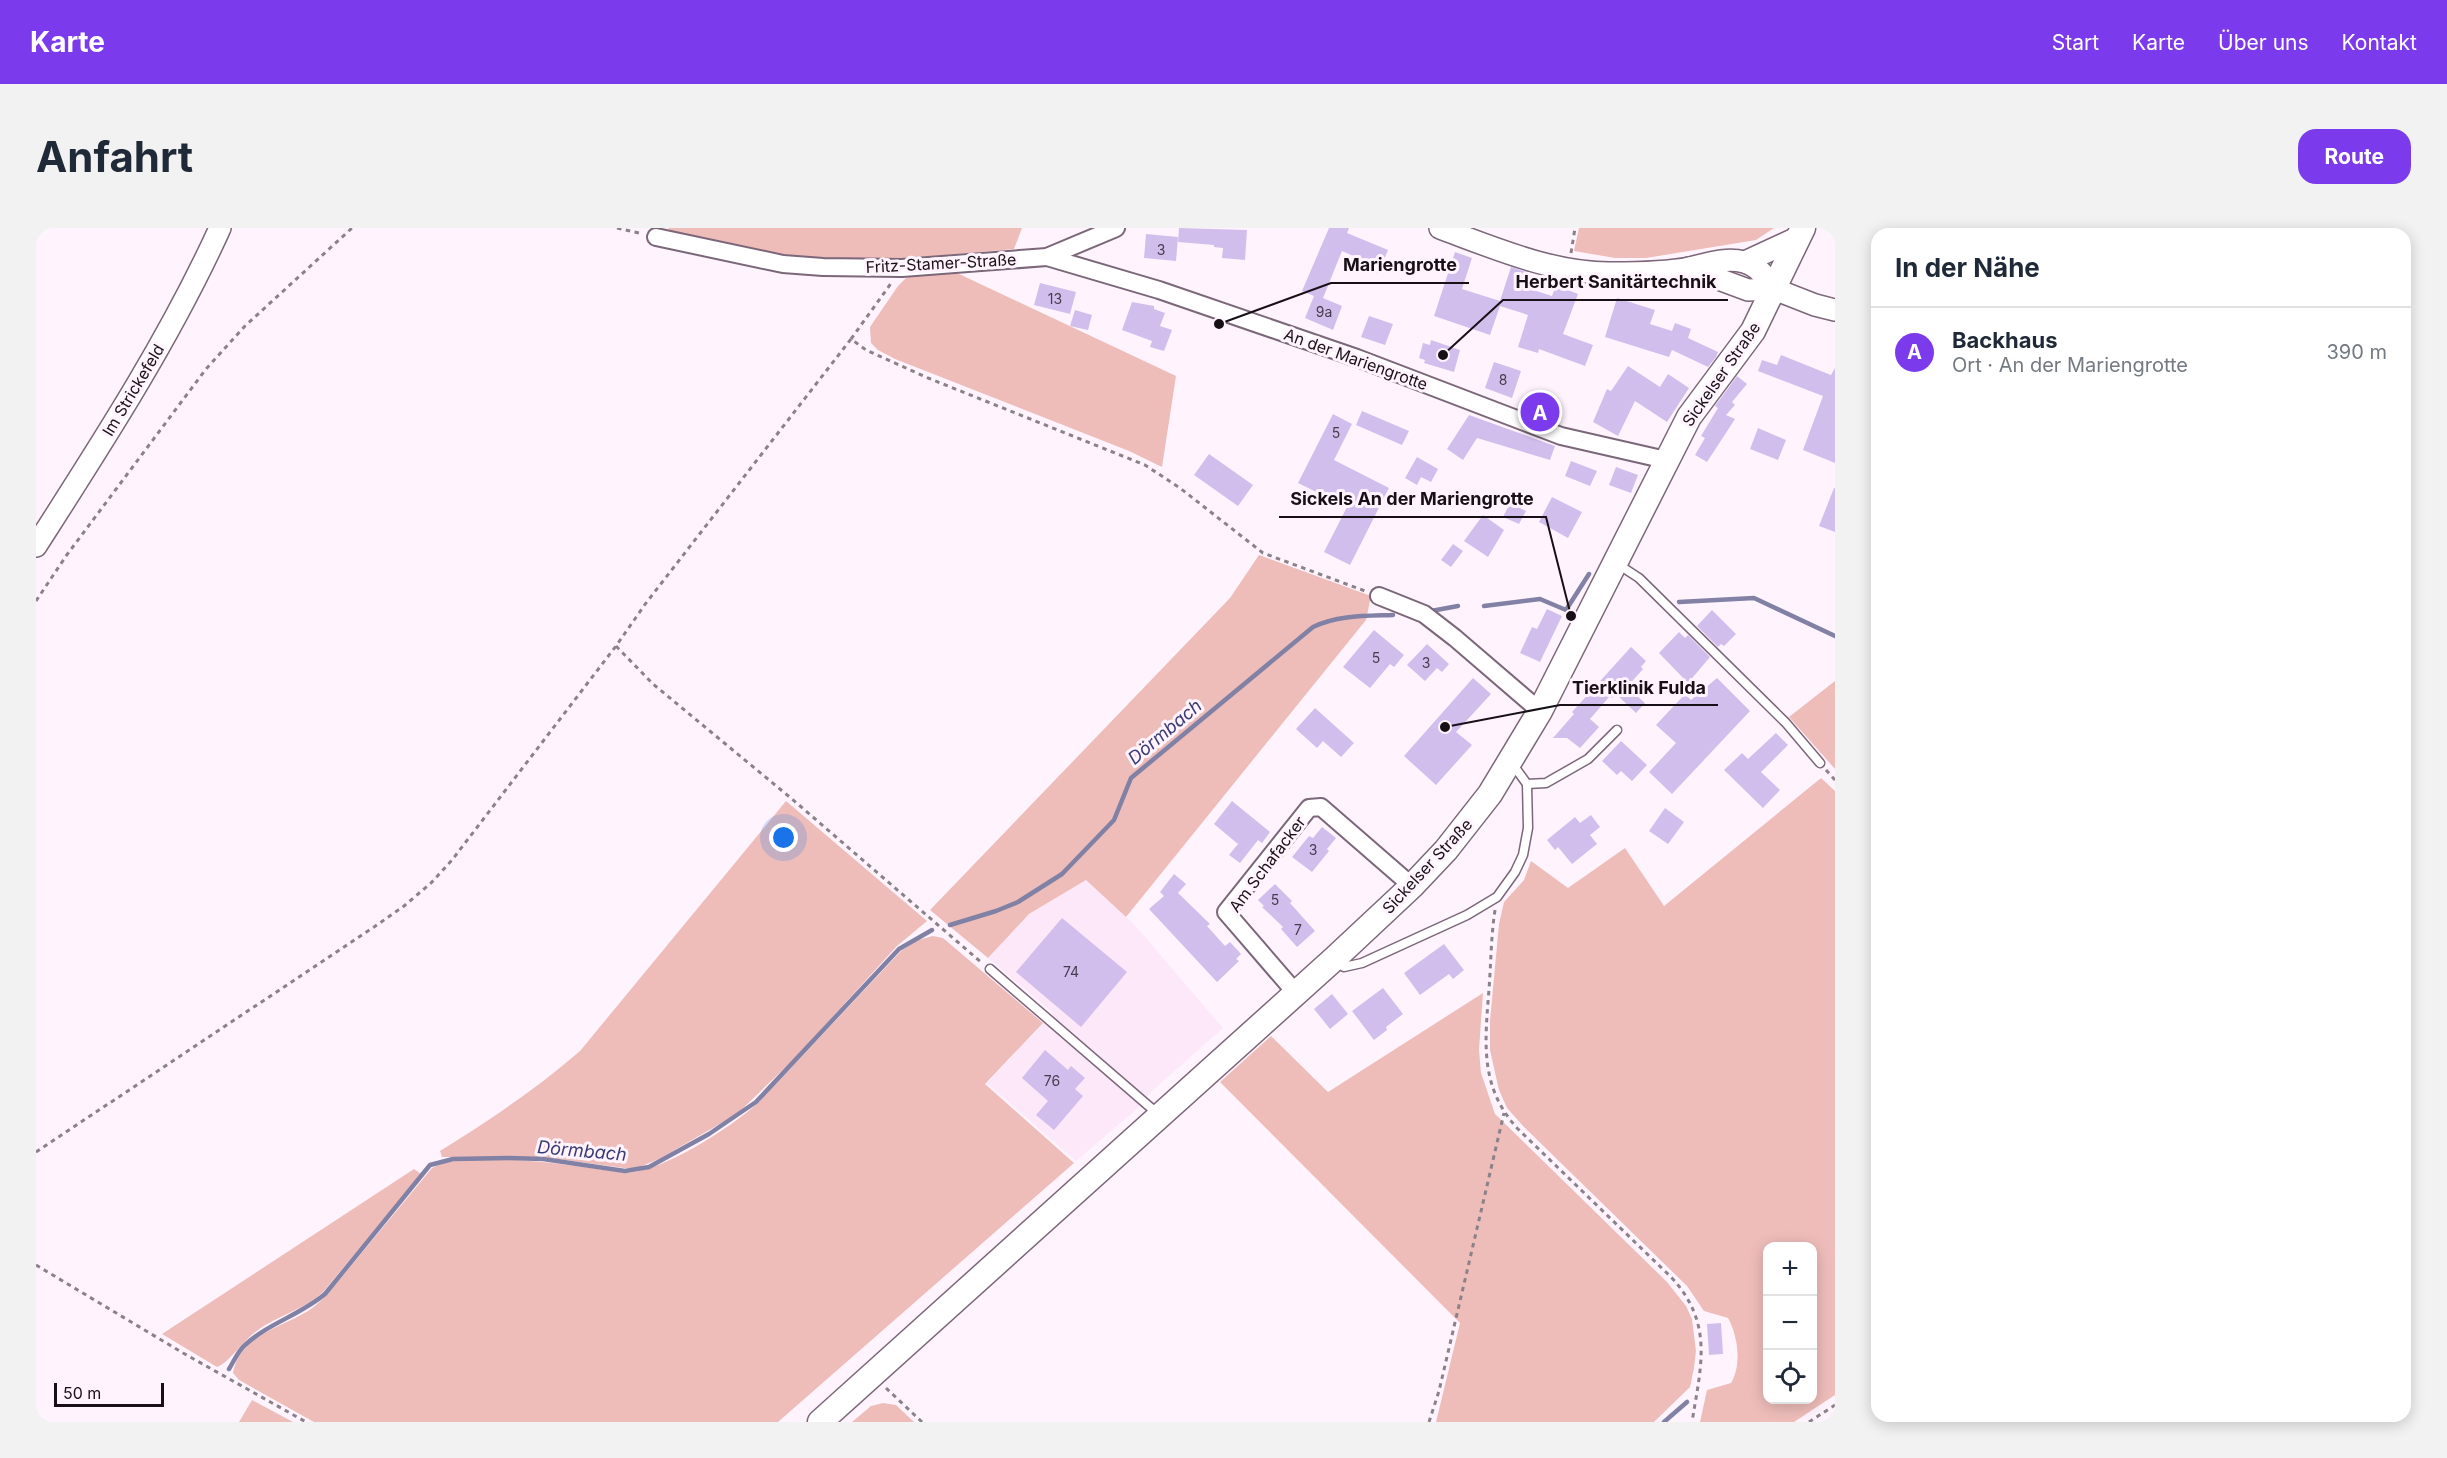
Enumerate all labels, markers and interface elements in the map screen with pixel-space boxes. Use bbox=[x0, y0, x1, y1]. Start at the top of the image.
text: Karte bbox=[30, 25, 105, 59]
text: Start bbox=[2052, 30, 2099, 55]
text: Karte bbox=[2132, 30, 2185, 55]
text: Über uns bbox=[2218, 30, 2309, 55]
text: Kontakt bbox=[2342, 30, 2417, 55]
button: Route bbox=[2298, 129, 2411, 184]
text: Anfahrt bbox=[36, 131, 193, 182]
house number: 3 bbox=[1157, 241, 1165, 258]
callout: Mariengrotte bbox=[1331, 247, 1469, 283]
street label: Fritz-Stamer-Straße bbox=[865, 249, 1017, 277]
text: In der Nähe bbox=[1895, 252, 2040, 283]
text: Mariengrotte bbox=[1343, 254, 1457, 275]
callout: Herbert Sanitärtechnik bbox=[1503, 264, 1728, 300]
text: Herbert Sanitärtechnik bbox=[1516, 271, 1717, 292]
house number: 13 bbox=[1048, 290, 1062, 307]
house number: 9a bbox=[1316, 303, 1332, 320]
street label: Sickelser Straße bbox=[1678, 318, 1764, 430]
street label: An der Mariengrotte bbox=[1281, 324, 1431, 394]
text: Backhaus bbox=[1952, 327, 2058, 353]
street label: Im Strickefeld bbox=[98, 340, 168, 440]
text: A bbox=[1907, 340, 1922, 364]
text: 390 m bbox=[2326, 340, 2387, 364]
text: Ort · An der Mariengrotte bbox=[1952, 353, 2188, 377]
house number: 8 bbox=[1499, 371, 1507, 388]
pin: A bbox=[1520, 390, 1560, 435]
house number: 5 bbox=[1332, 424, 1340, 441]
callout: Sickels An der Mariengrotte bbox=[1279, 481, 1546, 517]
text: Sickels An der Mariengrotte bbox=[1290, 488, 1534, 509]
house number: 5 bbox=[1372, 649, 1380, 666]
house number: 3 bbox=[1422, 654, 1430, 671]
callout: Tierklinik Fulda bbox=[1560, 669, 1718, 705]
text: Tierklinik Fulda bbox=[1572, 677, 1706, 698]
water label: Dörmbach bbox=[1124, 695, 1206, 768]
street label: Am Schafacker bbox=[1224, 812, 1310, 916]
street label: Sickelser Straße bbox=[1378, 814, 1476, 918]
your location bbox=[769, 823, 798, 852]
house number: 3 bbox=[1309, 841, 1317, 858]
house number: 5 bbox=[1271, 891, 1279, 908]
house number: 7 bbox=[1294, 921, 1302, 938]
house number: 74 bbox=[1063, 963, 1079, 980]
house number: 76 bbox=[1044, 1072, 1060, 1089]
water label: Dörmbach bbox=[536, 1136, 628, 1165]
map controls bbox=[1763, 1242, 1817, 1404]
button: + bbox=[1763, 1242, 1817, 1296]
button: − bbox=[1763, 1296, 1817, 1350]
button: locate bbox=[1763, 1350, 1817, 1404]
scale bar bbox=[54, 1380, 164, 1408]
text: 50 m bbox=[63, 1383, 101, 1403]

